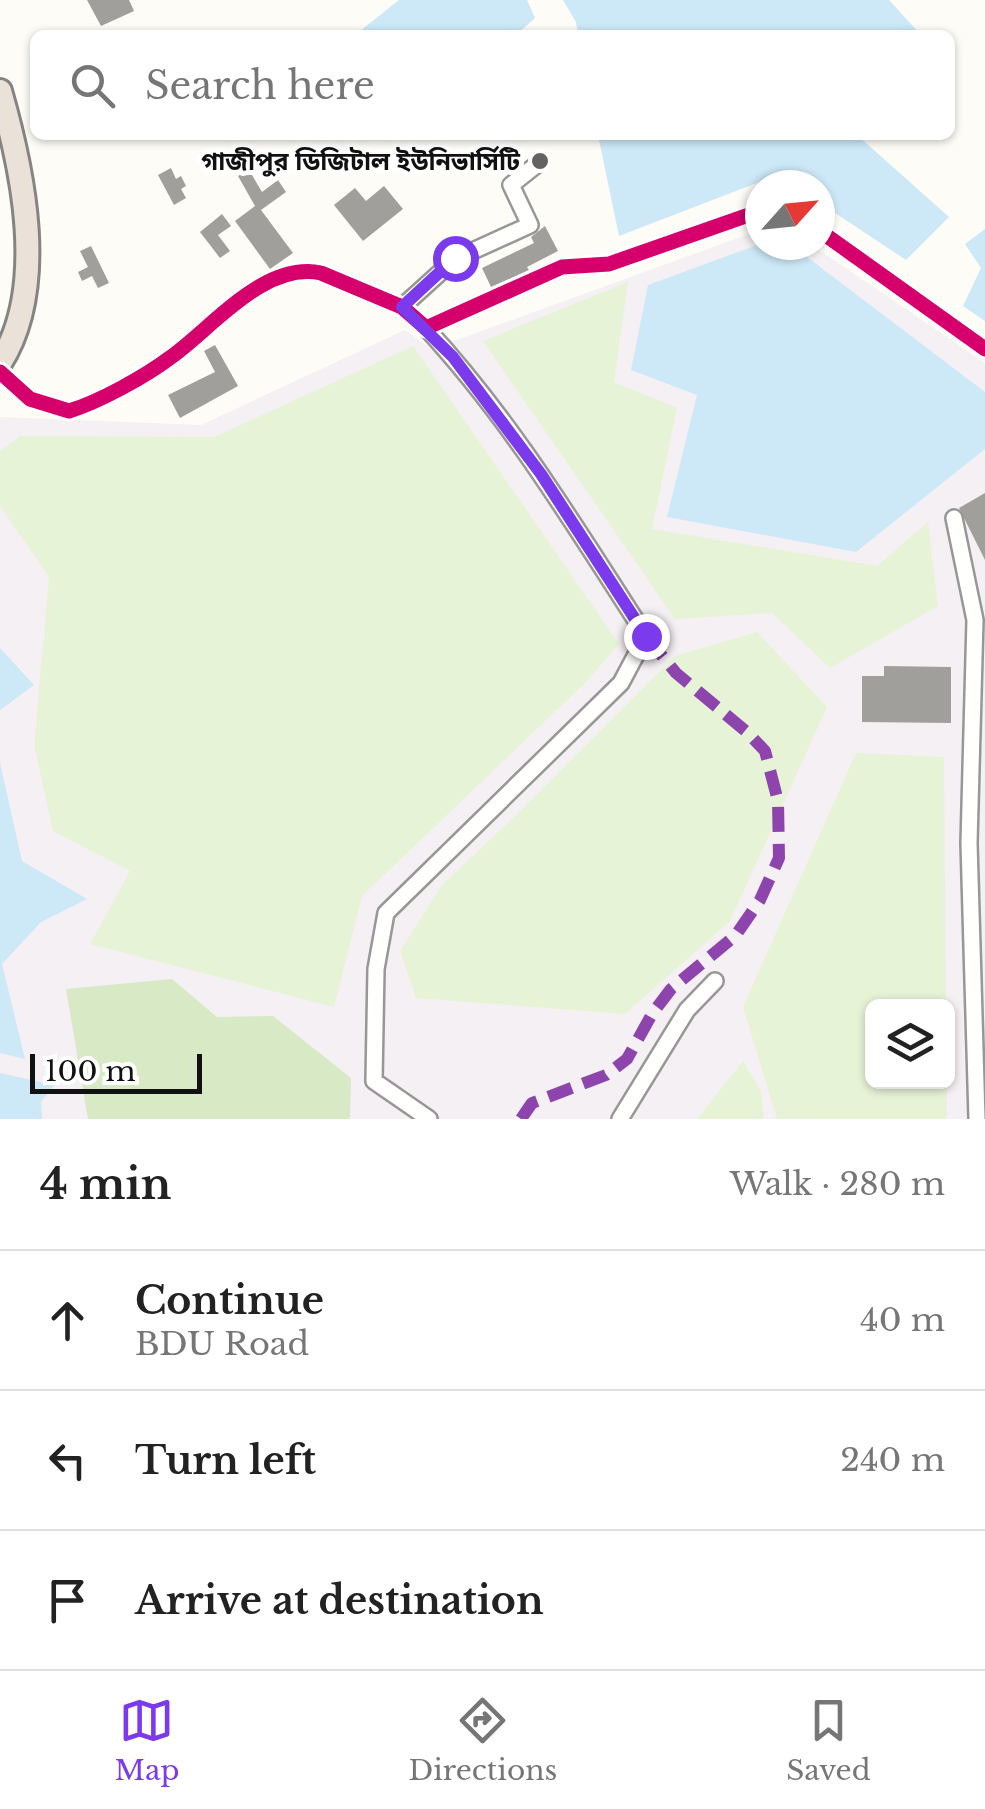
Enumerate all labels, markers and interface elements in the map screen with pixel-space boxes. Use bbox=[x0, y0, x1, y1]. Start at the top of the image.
search box bbox=[30, 30, 955, 140]
icon: search bbox=[65, 58, 120, 113]
text: Search here bbox=[145, 62, 375, 109]
place label: গাজীপুর ডিজিটাল ইউনিভার্সিটি bbox=[201, 145, 521, 177]
marker: গাজীপুর ডিজিটাল ইউনিভার্সিটি bbox=[529, 150, 551, 172]
north arrow bbox=[745, 170, 835, 260]
route start bbox=[433, 236, 479, 282]
route end bbox=[624, 614, 670, 660]
map controls bbox=[865, 999, 955, 1089]
button: layers bbox=[865, 999, 955, 1089]
scale bar bbox=[30, 1049, 202, 1094]
text: 100 m bbox=[45, 1054, 136, 1089]
text: 4 min bbox=[40, 1158, 171, 1210]
text: Walk · 280 m bbox=[730, 1164, 945, 1204]
text: Continue bbox=[135, 1277, 324, 1324]
icon: ahead bbox=[40, 1293, 95, 1348]
text: 40 m bbox=[860, 1300, 945, 1340]
text: BDU Road bbox=[135, 1324, 309, 1364]
icon: left bbox=[40, 1433, 95, 1488]
text: Turn left bbox=[135, 1437, 316, 1484]
text: 240 m bbox=[840, 1440, 945, 1480]
icon: arrive bbox=[40, 1573, 95, 1628]
text: Arrive at destination bbox=[135, 1577, 544, 1624]
tab: Map bbox=[114, 1693, 179, 1788]
tab: Directions bbox=[408, 1693, 557, 1788]
tab: Saved bbox=[786, 1693, 871, 1788]

